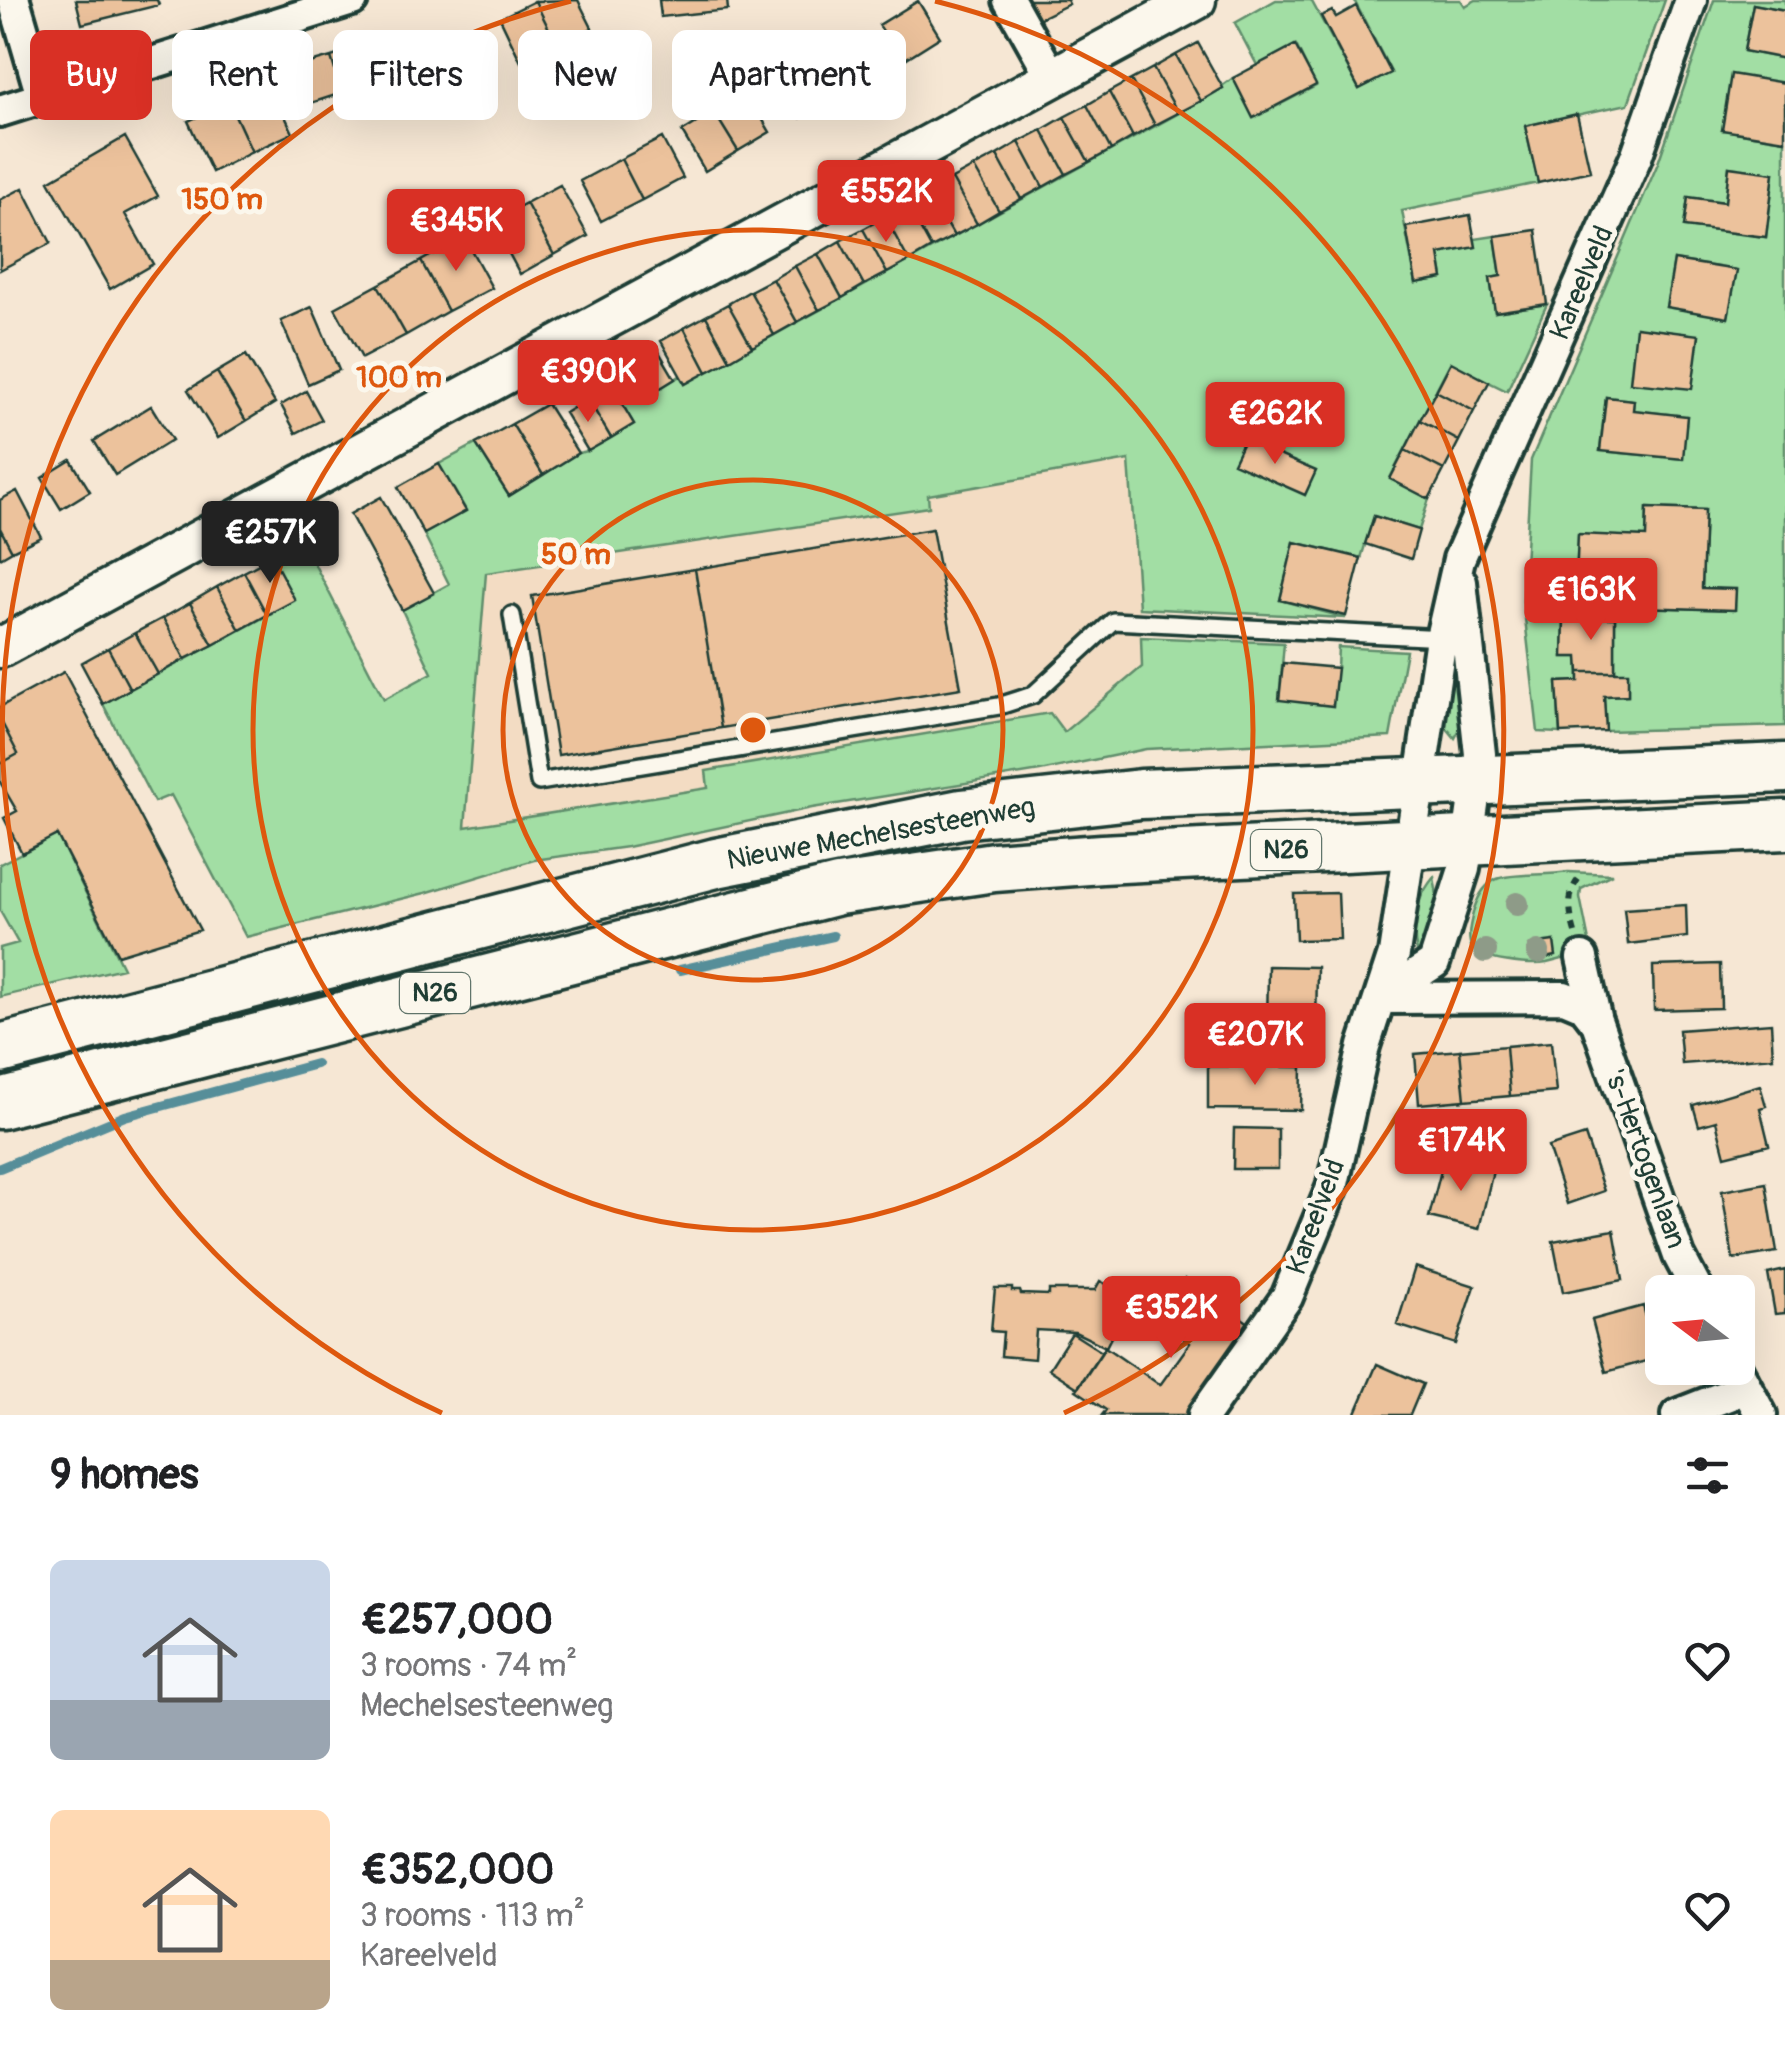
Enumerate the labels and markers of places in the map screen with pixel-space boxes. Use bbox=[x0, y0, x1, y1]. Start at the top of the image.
pin: €552K bbox=[816, 160, 956, 245]
pin: €345K bbox=[386, 189, 526, 274]
pin: €390K bbox=[518, 340, 658, 425]
pin: €262K bbox=[1205, 382, 1345, 467]
pin: €257K bbox=[200, 501, 340, 586]
pin: €163K bbox=[1521, 558, 1661, 643]
centre of rings bbox=[735, 712, 771, 748]
pin: €207K bbox=[1185, 1003, 1325, 1088]
pin: €174K bbox=[1391, 1109, 1531, 1194]
pin: €352K bbox=[1101, 1276, 1241, 1361]

